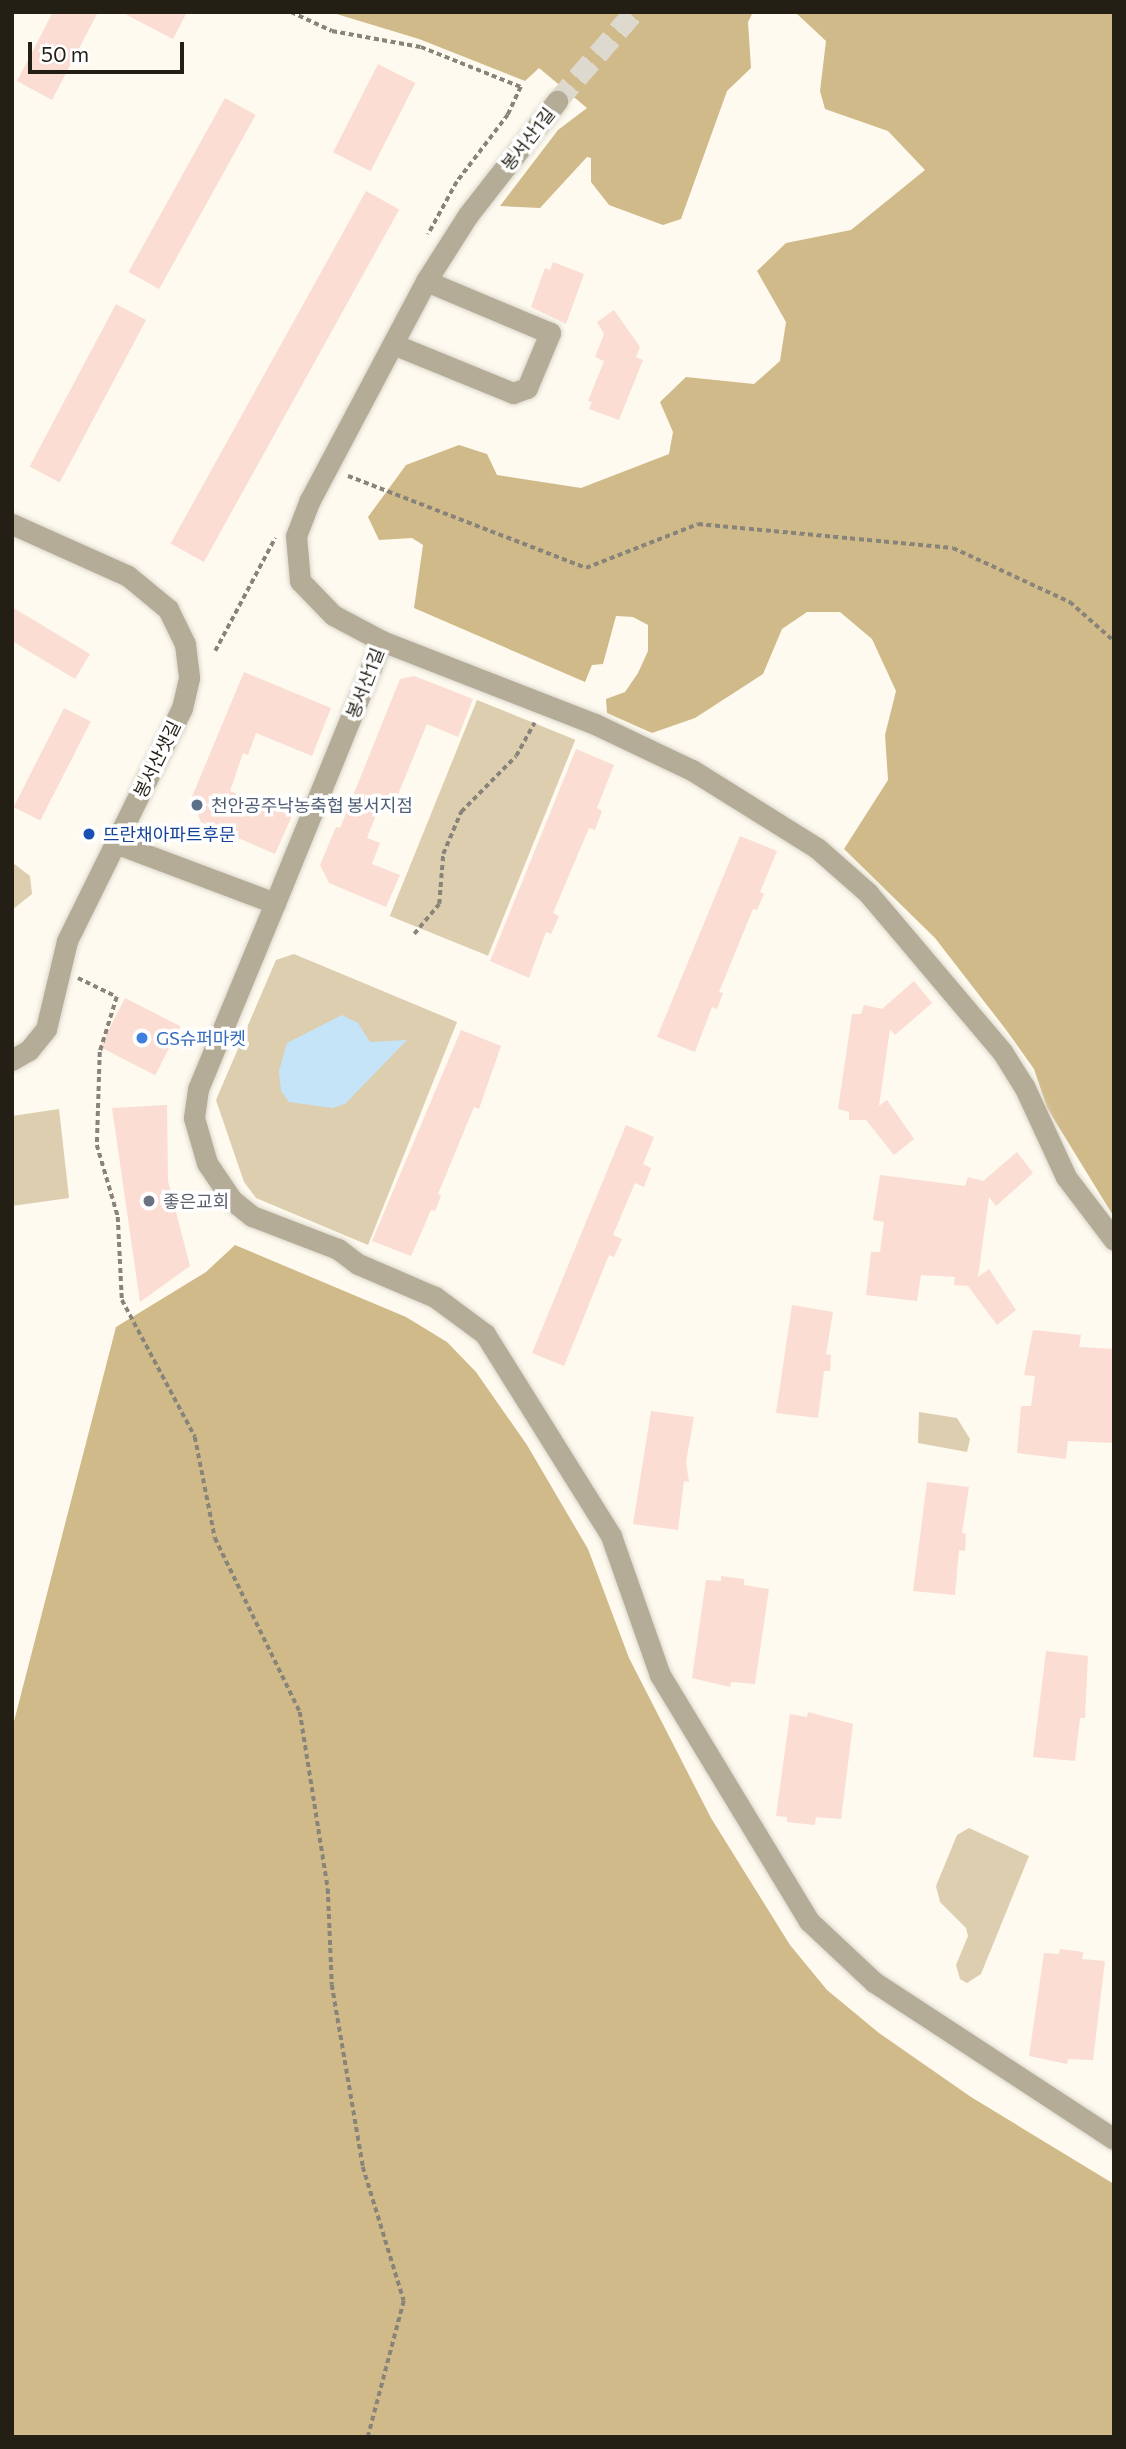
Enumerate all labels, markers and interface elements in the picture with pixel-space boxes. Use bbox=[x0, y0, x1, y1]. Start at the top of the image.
scale bar bbox=[32, 28, 187, 72]
text: 50 m bbox=[41, 41, 89, 66]
street label: 봉서산1길 bbox=[497, 103, 559, 175]
street label: 봉서산1길 bbox=[342, 645, 388, 721]
street label: 봉서산샛길 bbox=[129, 717, 185, 801]
place label: 천안공주낙농축협 봉서지점 bbox=[211, 794, 413, 816]
marker: 천안공주낙농축협 봉서지점 bbox=[189, 797, 205, 813]
place label: 뜨란채아파트후문 bbox=[103, 823, 235, 845]
marker: 뜨란채아파트후문 bbox=[81, 826, 97, 842]
place label: GS슈퍼마켓 bbox=[156, 1027, 246, 1049]
marker: GS슈퍼마켓 bbox=[134, 1030, 150, 1046]
place label: 좋은교회 bbox=[163, 1190, 229, 1212]
marker: 좋은교회 bbox=[141, 1193, 157, 1209]

